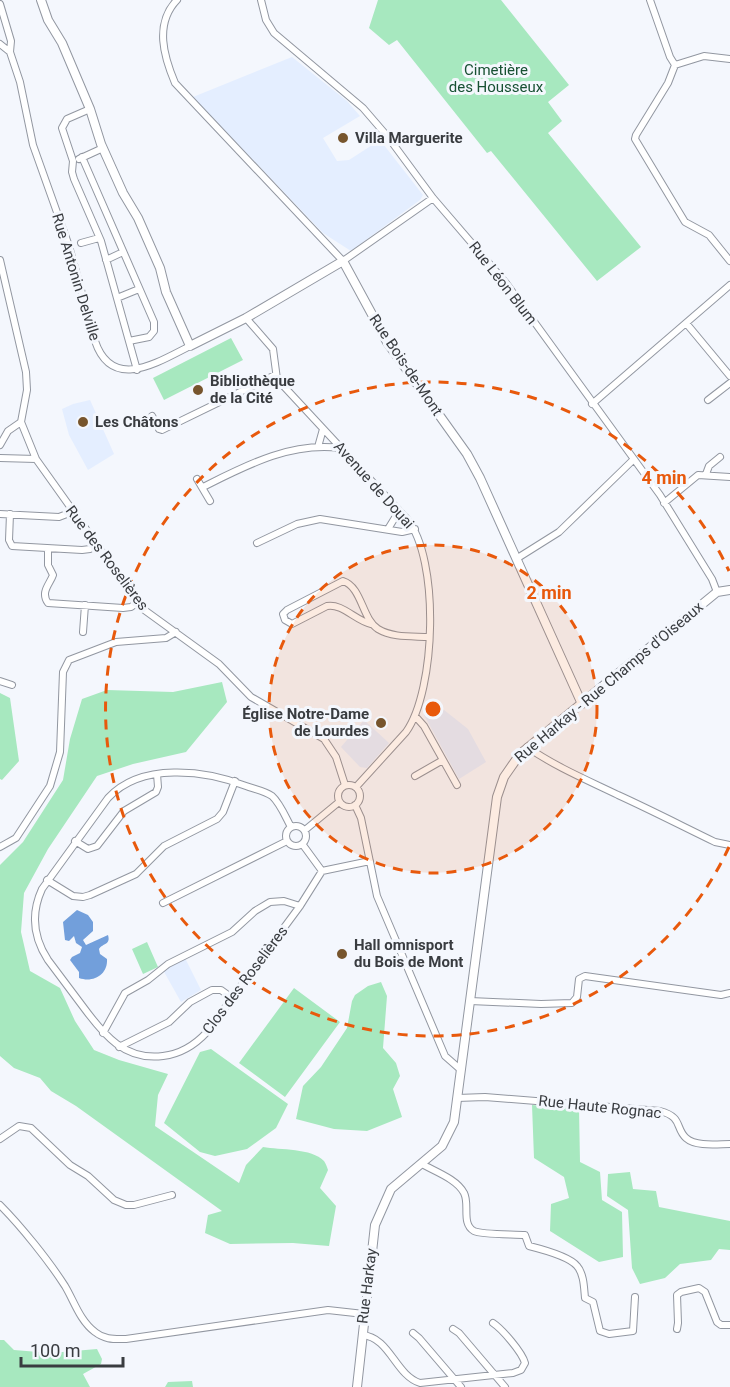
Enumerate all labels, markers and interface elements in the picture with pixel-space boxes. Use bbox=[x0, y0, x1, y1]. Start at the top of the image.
park label: Cimetière des Housseux bbox=[449, 61, 544, 96]
place label: Villa Marguerite bbox=[355, 129, 463, 147]
marker: Villa Marguerite bbox=[336, 131, 350, 145]
street label: Rue Antonin Delville bbox=[48, 211, 104, 343]
street label: Rue Léon Blum bbox=[465, 238, 541, 328]
street label: Rue Bois-de-Mont bbox=[366, 311, 447, 419]
place label: Bibliothèque de la Cité bbox=[210, 372, 295, 407]
marker: Bibliothèque de la Cité bbox=[191, 383, 205, 397]
place label: Les Châtons bbox=[95, 413, 179, 431]
marker: Les Châtons bbox=[76, 415, 90, 429]
street label: Avenue de Douai bbox=[330, 438, 418, 532]
text: 4 min bbox=[641, 467, 687, 488]
street label: Rue des Roselières bbox=[62, 502, 152, 614]
text: 2 min bbox=[526, 582, 572, 603]
street label: Rue Harkay - Rue Champs d'Oiseaux bbox=[511, 597, 707, 766]
centre of rings bbox=[423, 699, 443, 719]
place label: Église Notre-Dame de Lourdes bbox=[242, 705, 369, 740]
marker: Église Notre-Dame de Lourdes bbox=[374, 716, 388, 730]
street label: Clos des Roselières bbox=[198, 922, 292, 1038]
place label: Hall omnisport du Bois de Mont bbox=[354, 936, 463, 971]
marker: Hall omnisport du Bois de Mont bbox=[335, 947, 349, 961]
street label: Rue Haute Rognac bbox=[538, 1092, 662, 1122]
street label: Rue Harkay bbox=[353, 1247, 381, 1325]
scale bar bbox=[21, 1330, 123, 1368]
text: 100 m bbox=[30, 1340, 81, 1361]

